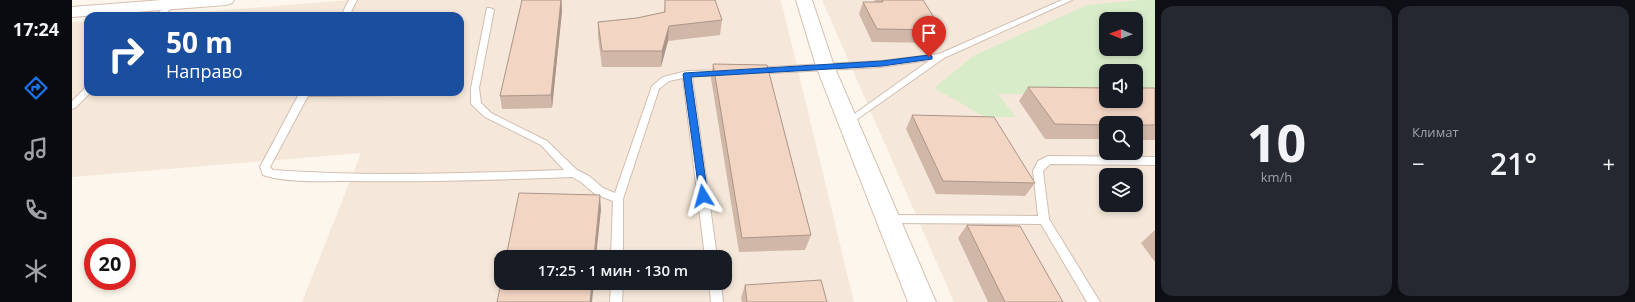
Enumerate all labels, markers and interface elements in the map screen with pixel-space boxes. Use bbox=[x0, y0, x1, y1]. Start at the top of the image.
north arrow bbox=[1099, 12, 1143, 56]
map controls bbox=[1099, 12, 1143, 212]
pin bbox=[912, 16, 946, 57]
text: 17:24 bbox=[13, 17, 59, 41]
icon: arrive bbox=[918, 22, 940, 44]
text: 50 m bbox=[166, 23, 233, 61]
icon: right bbox=[100, 28, 152, 80]
text: Направо bbox=[166, 59, 243, 83]
button: sound bbox=[1099, 64, 1143, 108]
icon: directions bbox=[22, 74, 50, 102]
text: 10 bbox=[1247, 106, 1306, 177]
button: search bbox=[1099, 116, 1143, 160]
text: Климат bbox=[1412, 123, 1459, 141]
icon: music bbox=[22, 135, 50, 163]
text: 21° bbox=[1490, 143, 1537, 184]
text: − bbox=[1412, 148, 1425, 178]
text: + bbox=[1602, 148, 1615, 178]
button: layers bbox=[1099, 168, 1143, 212]
text: km/h bbox=[1261, 168, 1292, 186]
position arrow bbox=[682, 175, 724, 217]
icon: phone bbox=[22, 196, 50, 224]
speed limit sign: 20 bbox=[84, 238, 136, 290]
icon: climate bbox=[22, 257, 50, 285]
text: 17:25 · 1 мин · 130 m bbox=[538, 260, 688, 280]

